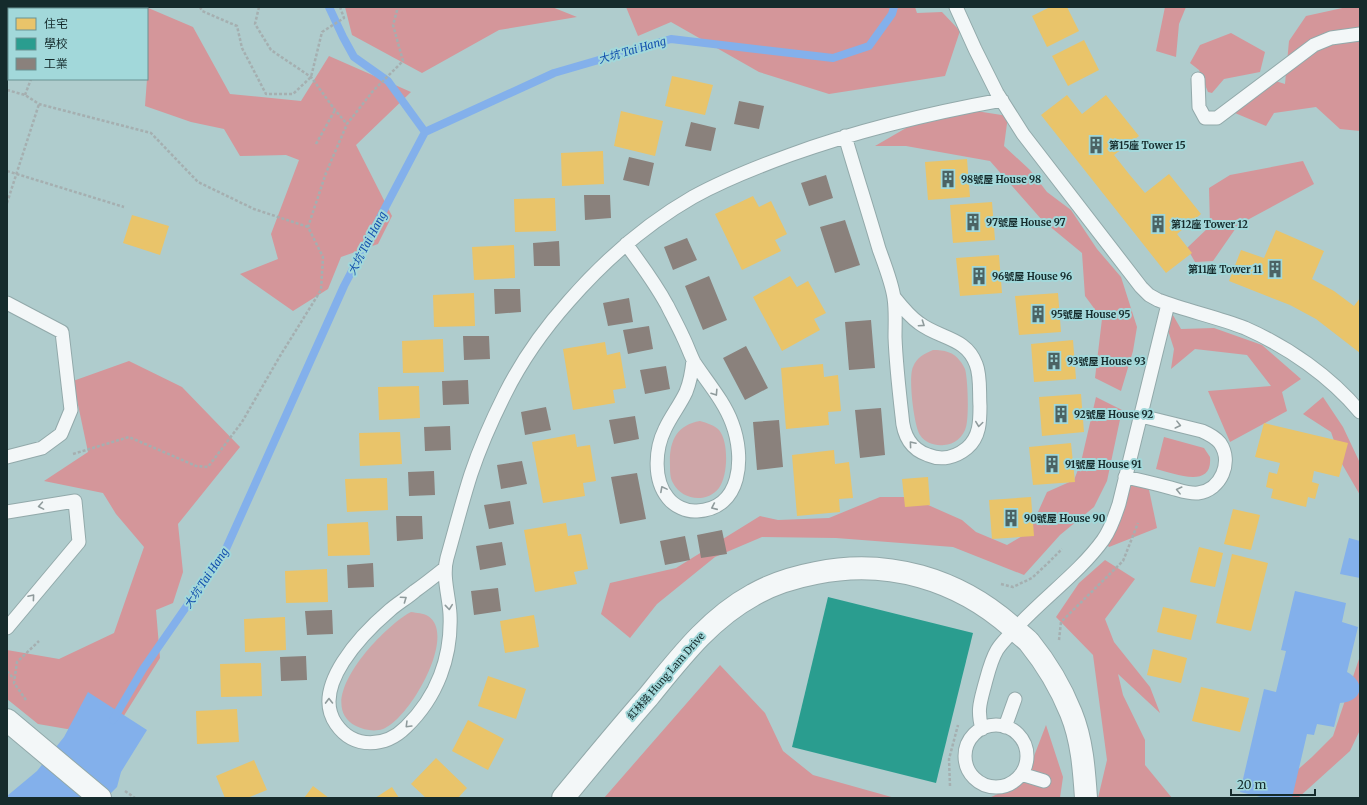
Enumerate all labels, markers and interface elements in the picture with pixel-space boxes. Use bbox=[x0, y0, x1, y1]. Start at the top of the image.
legend bbox=[8, 8, 148, 80]
text: 住宅 bbox=[44, 16, 68, 31]
water label: 大坑 Tai Hang bbox=[596, 34, 668, 66]
text: 學校 bbox=[44, 36, 68, 51]
text: 工業 bbox=[44, 56, 68, 71]
building icon: 第15座 Tower 15 bbox=[1086, 135, 1106, 155]
place label: 第15座 Tower 15 bbox=[1109, 139, 1186, 152]
building icon: 98號屋 House 98 bbox=[938, 169, 958, 189]
place label: 98號屋 House 98 bbox=[961, 173, 1041, 186]
water label: 大坑 Tai Hang bbox=[344, 209, 390, 277]
building icon: 97號屋 House 97 bbox=[963, 212, 983, 232]
building icon: 第12座 Tower 12 bbox=[1148, 214, 1168, 234]
place label: 97號屋 House 97 bbox=[986, 216, 1066, 229]
place label: 第12座 Tower 12 bbox=[1171, 218, 1248, 231]
building icon: 第11座 Tower 11 bbox=[1265, 259, 1285, 279]
place label: 第11座 Tower 11 bbox=[1188, 263, 1262, 276]
building icon: 96號屋 House 96 bbox=[969, 266, 989, 286]
place label: 96號屋 House 96 bbox=[992, 270, 1072, 283]
building icon: 95號屋 House 95 bbox=[1028, 304, 1048, 324]
place label: 95號屋 House 95 bbox=[1051, 308, 1131, 321]
one-way arrow bbox=[918, 320, 925, 327]
building icon: 93號屋 House 93 bbox=[1044, 351, 1064, 371]
place label: 93號屋 House 93 bbox=[1067, 355, 1146, 368]
one-way arrow bbox=[710, 389, 718, 396]
building icon: 92號屋 House 92 bbox=[1051, 404, 1071, 424]
place label: 92號屋 House 92 bbox=[1074, 408, 1153, 421]
one-way arrow bbox=[1175, 420, 1182, 429]
one-way arrow bbox=[975, 421, 984, 427]
one-way arrow bbox=[910, 441, 917, 449]
building icon: 91號屋 House 91 bbox=[1042, 454, 1062, 474]
place label: 91號屋 House 91 bbox=[1065, 458, 1142, 471]
one-way arrow bbox=[660, 486, 668, 493]
one-way arrow bbox=[1176, 486, 1183, 495]
one-way arrow bbox=[38, 502, 44, 510]
one-way arrow bbox=[710, 503, 717, 511]
building icon: 90號屋 House 90 bbox=[1001, 508, 1021, 528]
place label: 90號屋 House 90 bbox=[1024, 512, 1106, 525]
water label: 大坑 Tai Hang bbox=[181, 545, 231, 611]
one-way arrow bbox=[28, 595, 35, 602]
one-way arrow bbox=[400, 596, 407, 604]
one-way arrow bbox=[444, 604, 453, 610]
street label: 紅林路 Hung Lam Drive bbox=[625, 630, 707, 722]
one-way arrow bbox=[325, 698, 334, 704]
one-way arrow bbox=[405, 720, 413, 728]
scale bar bbox=[1231, 771, 1315, 797]
text: 20 m bbox=[1237, 777, 1266, 792]

